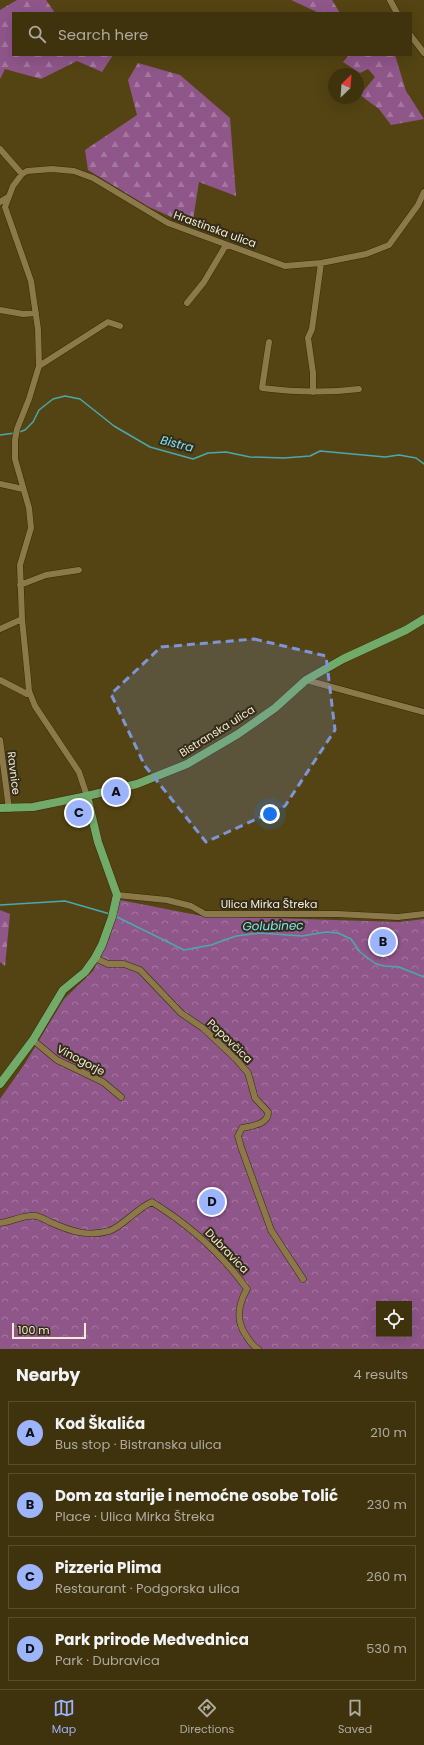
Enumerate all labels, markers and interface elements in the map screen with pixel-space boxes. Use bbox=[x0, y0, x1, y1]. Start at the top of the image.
search box bbox=[12, 12, 412, 56]
icon: search bbox=[26, 23, 48, 45]
text: Search here bbox=[58, 24, 148, 45]
north arrow bbox=[328, 68, 364, 104]
street label: Hrastinska ulica bbox=[171, 207, 259, 251]
water label: Bistra bbox=[159, 431, 195, 456]
street label: Bistranska ulica bbox=[176, 701, 258, 761]
street label: Ravnice bbox=[3, 750, 25, 796]
pin: A bbox=[103, 777, 129, 807]
pin: C bbox=[66, 798, 92, 828]
your location bbox=[260, 804, 280, 824]
street label: Ulica Mirka Štreka bbox=[221, 896, 317, 912]
water label: Golubinec bbox=[242, 916, 304, 935]
pin: B bbox=[370, 927, 396, 957]
street label: Popovčica bbox=[204, 1015, 256, 1067]
street label: Vinogorje bbox=[54, 1041, 108, 1079]
pin: D bbox=[199, 1187, 225, 1217]
street label: Dubravica bbox=[202, 1225, 252, 1277]
map controls bbox=[376, 1301, 412, 1337]
button: locate bbox=[376, 1301, 412, 1337]
scale bar bbox=[12, 1321, 86, 1340]
text: 100 m bbox=[18, 1322, 50, 1338]
text: Nearby bbox=[16, 1363, 80, 1387]
text: 4 results bbox=[354, 1365, 408, 1384]
text: Kod Škalića bbox=[55, 1413, 145, 1434]
text: A bbox=[25, 1423, 35, 1442]
text: 210 m bbox=[370, 1423, 407, 1442]
text: Bus stop · Bistranska ulica bbox=[55, 1435, 222, 1454]
text: Dom za starije i nemoćne osobe Tolić bbox=[55, 1485, 338, 1506]
text: B bbox=[26, 1495, 34, 1514]
text: 230 m bbox=[367, 1495, 407, 1514]
text: Place · Ulica Mirka Štreka bbox=[55, 1507, 214, 1526]
text: Pizzeria Plima bbox=[55, 1557, 161, 1578]
text: C bbox=[25, 1567, 35, 1586]
text: 260 m bbox=[366, 1567, 407, 1586]
text: Restaurant · Podgorska ulica bbox=[55, 1579, 240, 1598]
text: Park prirode Medvednica bbox=[55, 1629, 249, 1650]
text: D bbox=[25, 1639, 35, 1658]
text: 530 m bbox=[366, 1639, 407, 1658]
text: Park · Dubravica bbox=[55, 1651, 160, 1670]
tab: Map bbox=[52, 1697, 76, 1738]
tab: Directions bbox=[180, 1697, 234, 1738]
tab: Saved bbox=[338, 1697, 372, 1738]

